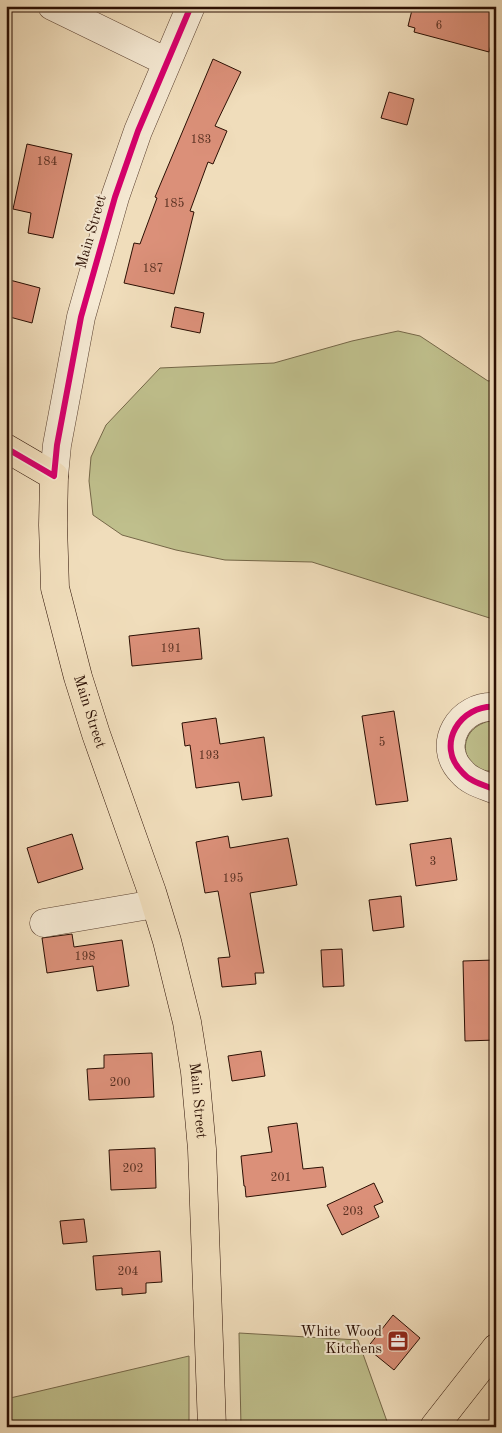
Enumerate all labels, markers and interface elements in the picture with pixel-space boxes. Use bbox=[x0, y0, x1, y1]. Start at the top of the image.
house number: 6 bbox=[436, 20, 443, 32]
house number: 183 bbox=[191, 134, 211, 146]
house number: 184 bbox=[37, 156, 57, 168]
street label: Main Street bbox=[74, 193, 110, 271]
house number: 185 bbox=[164, 197, 184, 210]
house number: 187 bbox=[143, 263, 163, 275]
house number: 191 bbox=[161, 643, 181, 655]
street label: Main Street bbox=[70, 673, 108, 750]
house number: 5 bbox=[379, 736, 386, 749]
house number: 193 bbox=[199, 750, 219, 762]
house number: 3 bbox=[430, 856, 436, 868]
house number: 195 bbox=[223, 872, 243, 885]
house number: 198 bbox=[75, 951, 95, 963]
street label: Main Street bbox=[186, 1062, 209, 1139]
house number: 200 bbox=[110, 1077, 130, 1089]
house number: 202 bbox=[123, 1163, 143, 1175]
house number: 201 bbox=[271, 1172, 291, 1184]
house number: 203 bbox=[343, 1206, 363, 1218]
house number: 204 bbox=[118, 1266, 138, 1278]
place label: White Wood Kitchens bbox=[300, 1325, 382, 1357]
office icon: White Wood Kitchens bbox=[386, 1329, 410, 1353]

